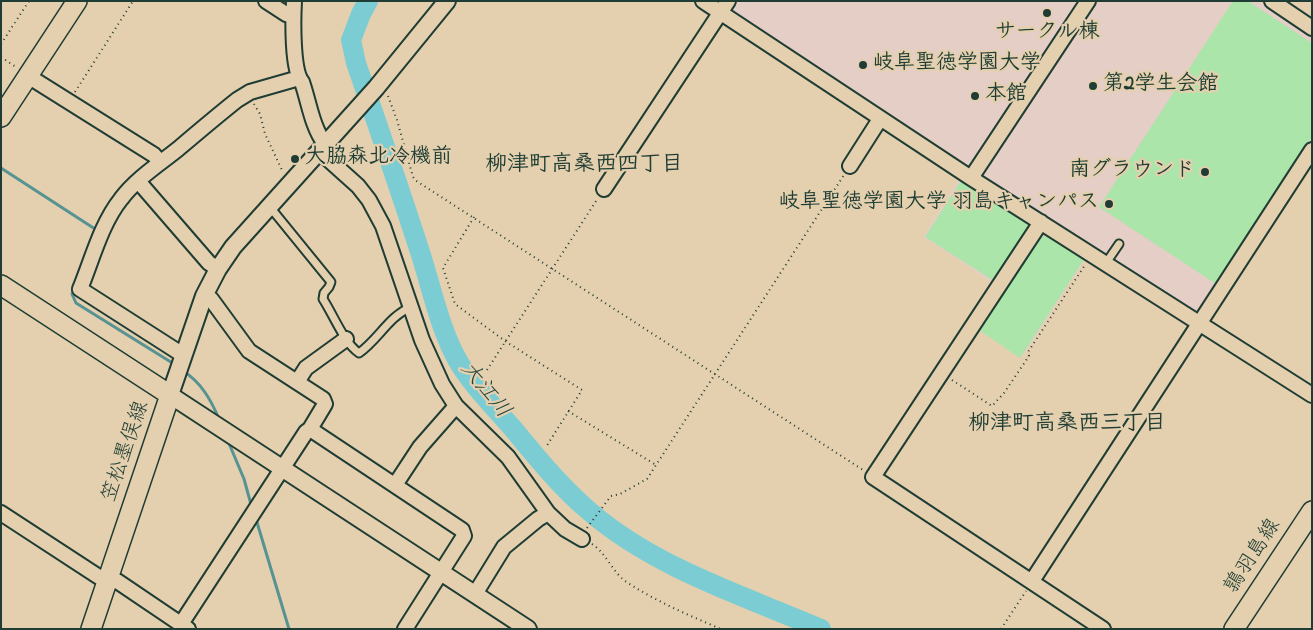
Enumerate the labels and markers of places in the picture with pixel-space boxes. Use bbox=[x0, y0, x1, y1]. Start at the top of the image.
marker: サークル棟 bbox=[1041, 7, 1053, 19]
place label: サークル棟 bbox=[995, 21, 1099, 47]
place label: 岐阜聖徳学園大学 bbox=[873, 52, 1041, 78]
marker: 岐阜聖徳学園大学 bbox=[857, 59, 869, 71]
place label: 第2学生会館 bbox=[1103, 73, 1218, 99]
marker: 第2学生会館 bbox=[1087, 80, 1099, 92]
place label: 本館 bbox=[985, 83, 1027, 109]
marker: 本館 bbox=[969, 90, 981, 102]
place label: 大脇森北冷機前 bbox=[305, 146, 452, 172]
marker: 大脇森北冷機前 bbox=[289, 153, 301, 165]
place label: 南グラウンド bbox=[1069, 159, 1195, 185]
marker: 南グラウンド bbox=[1199, 166, 1211, 178]
place label: 岐阜聖徳学園大学 羽島キャンパス bbox=[779, 191, 1099, 217]
marker: 岐阜聖徳学園大学 羽島キャンパス bbox=[1103, 198, 1115, 210]

